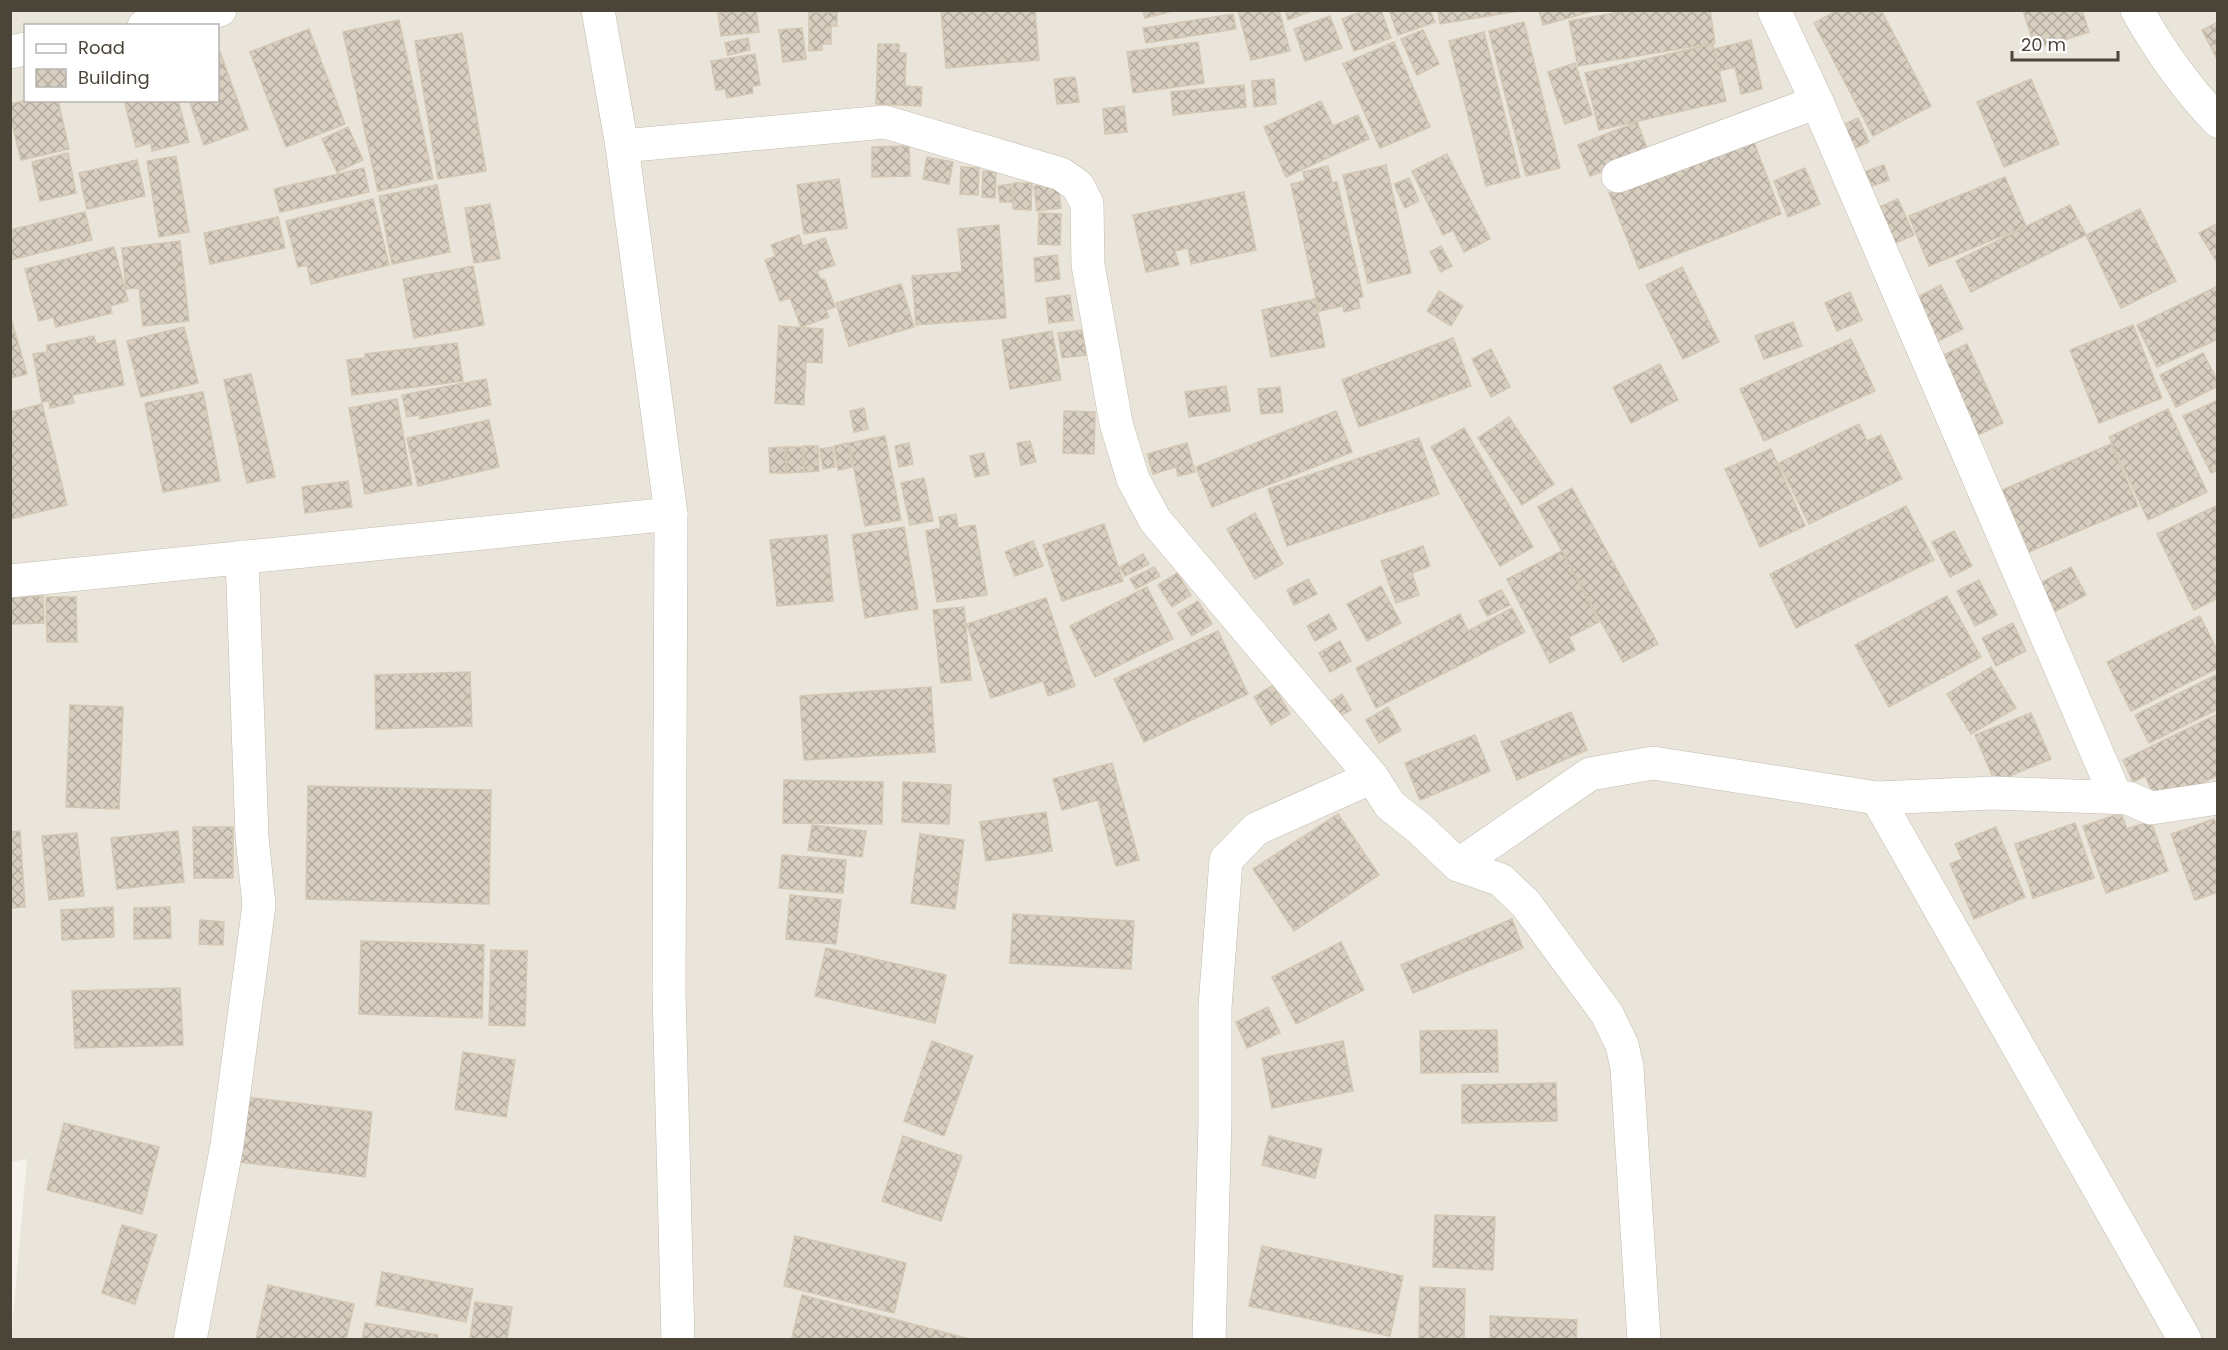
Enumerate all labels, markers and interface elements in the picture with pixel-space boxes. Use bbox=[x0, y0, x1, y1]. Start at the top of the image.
legend bbox=[24, 24, 219, 102]
scale bar bbox=[2012, 24, 2118, 62]
text: 20 m bbox=[2021, 32, 2066, 57]
text: Road bbox=[78, 35, 125, 60]
text: Building bbox=[78, 65, 150, 90]

